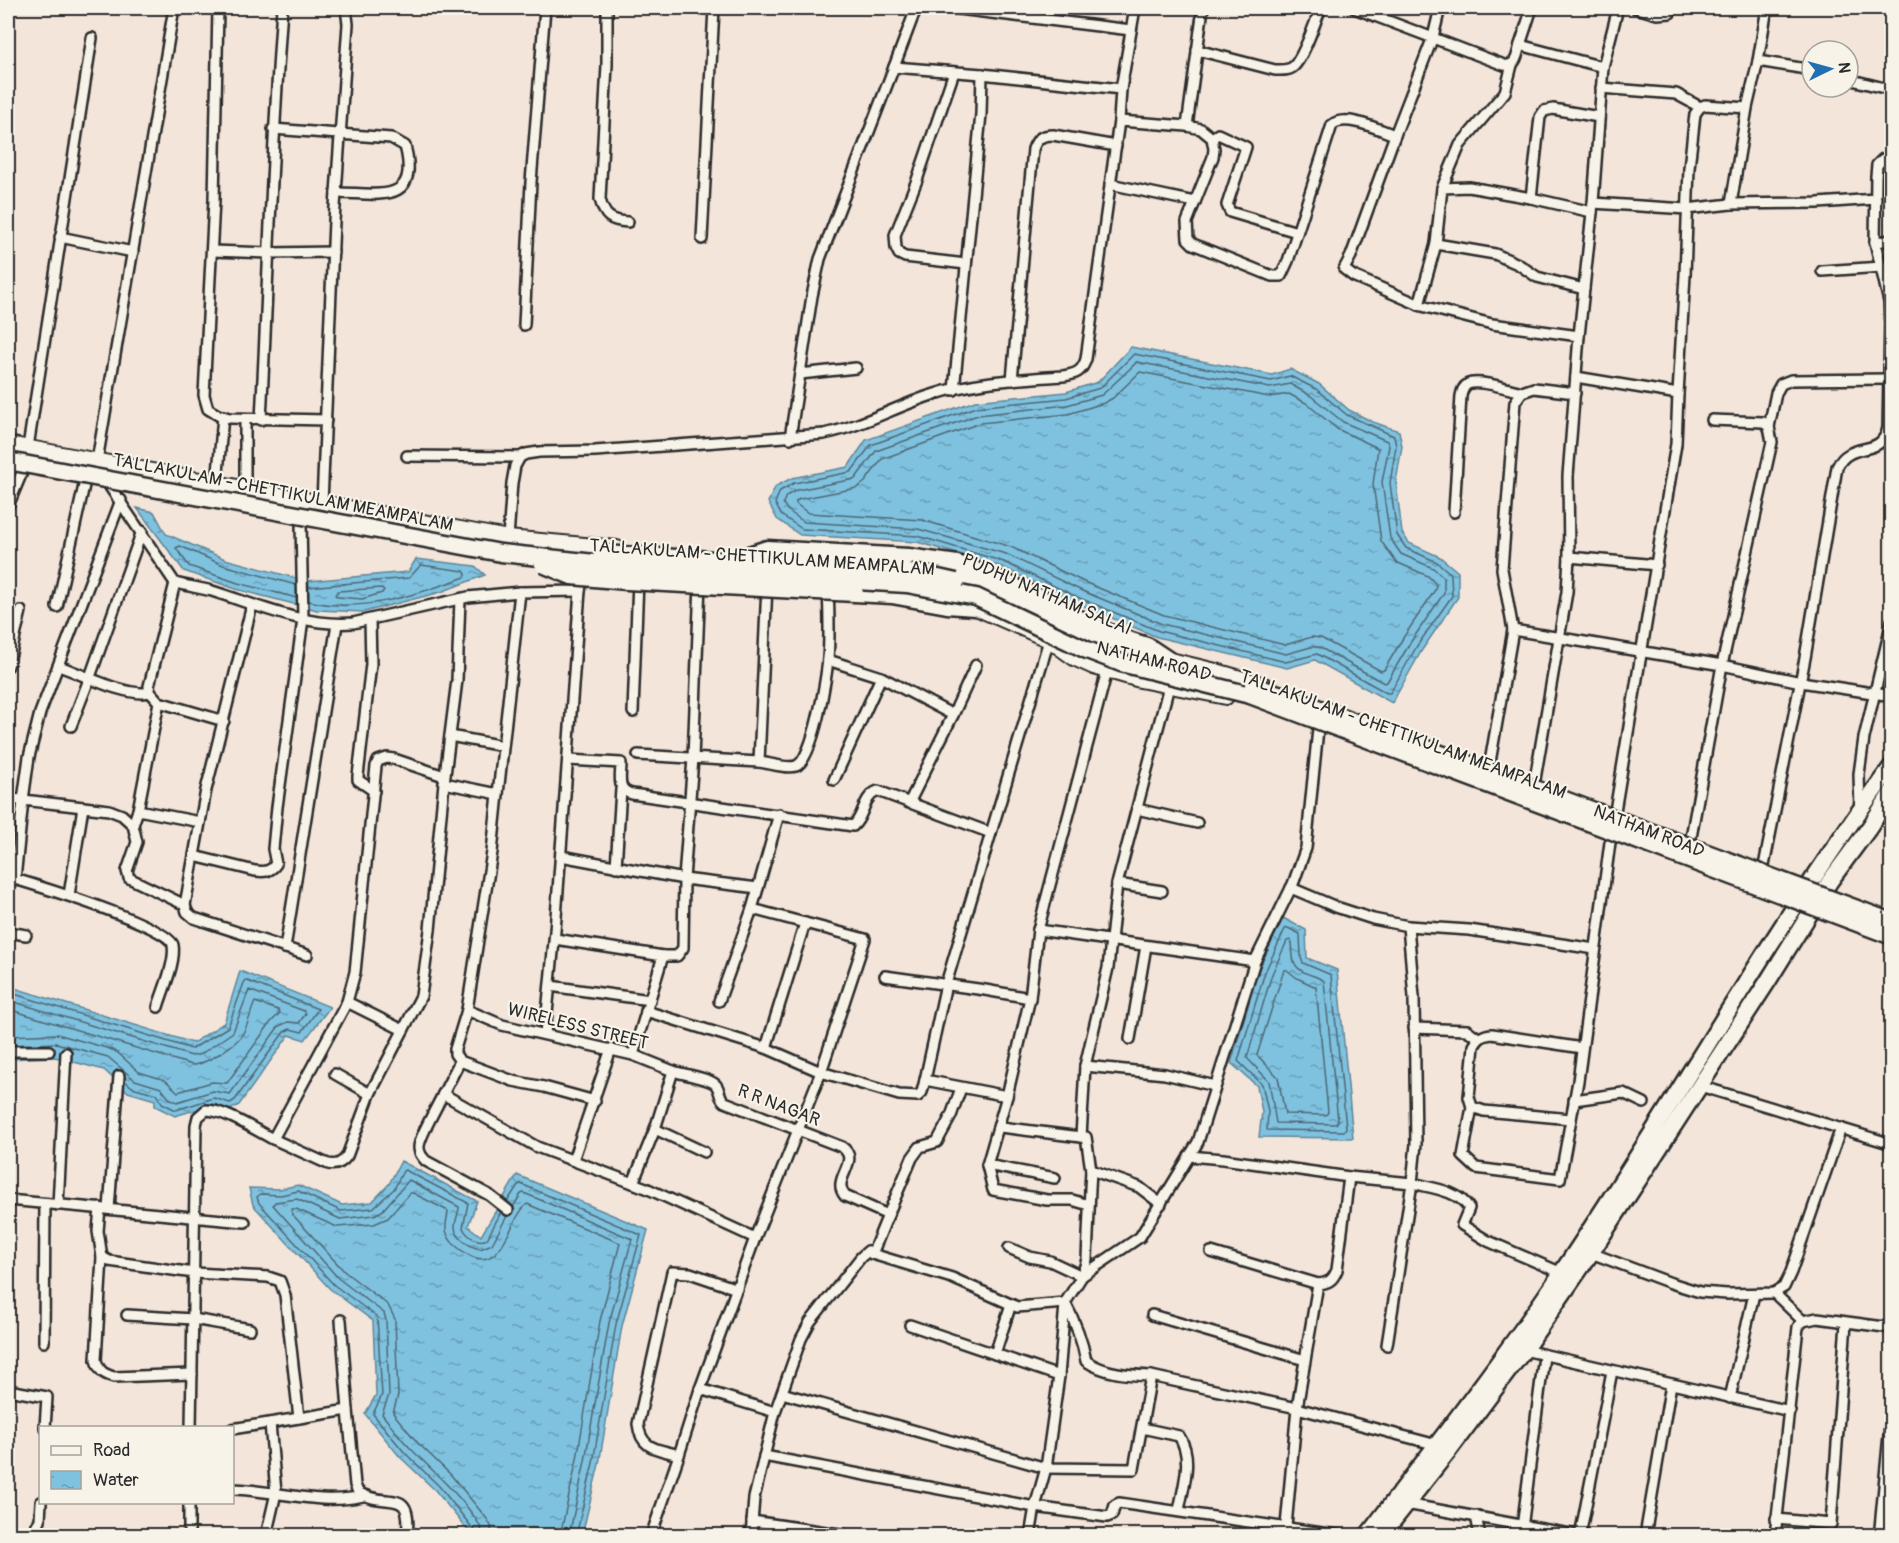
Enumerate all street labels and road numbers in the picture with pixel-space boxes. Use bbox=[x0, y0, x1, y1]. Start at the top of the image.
street label: TALLAKULAM - CHETTIKULAM MEAMPALAM bbox=[111, 448, 455, 537]
street label: TALLAKULAM - CHETTIKULAM MEAMPALAM bbox=[589, 534, 935, 581]
street label: PUDHU NATHAM SALAI bbox=[959, 548, 1135, 641]
street label: NATHAM ROAD bbox=[1094, 636, 1214, 687]
street label: TALLAKULAM - CHETTIKULAM MEAMPALAM bbox=[1236, 665, 1569, 804]
street label: NATHAM ROAD bbox=[1590, 800, 1708, 863]
street label: WIRELESS STREET bbox=[505, 998, 651, 1055]
street label: R R NAGAR bbox=[734, 1079, 823, 1132]

